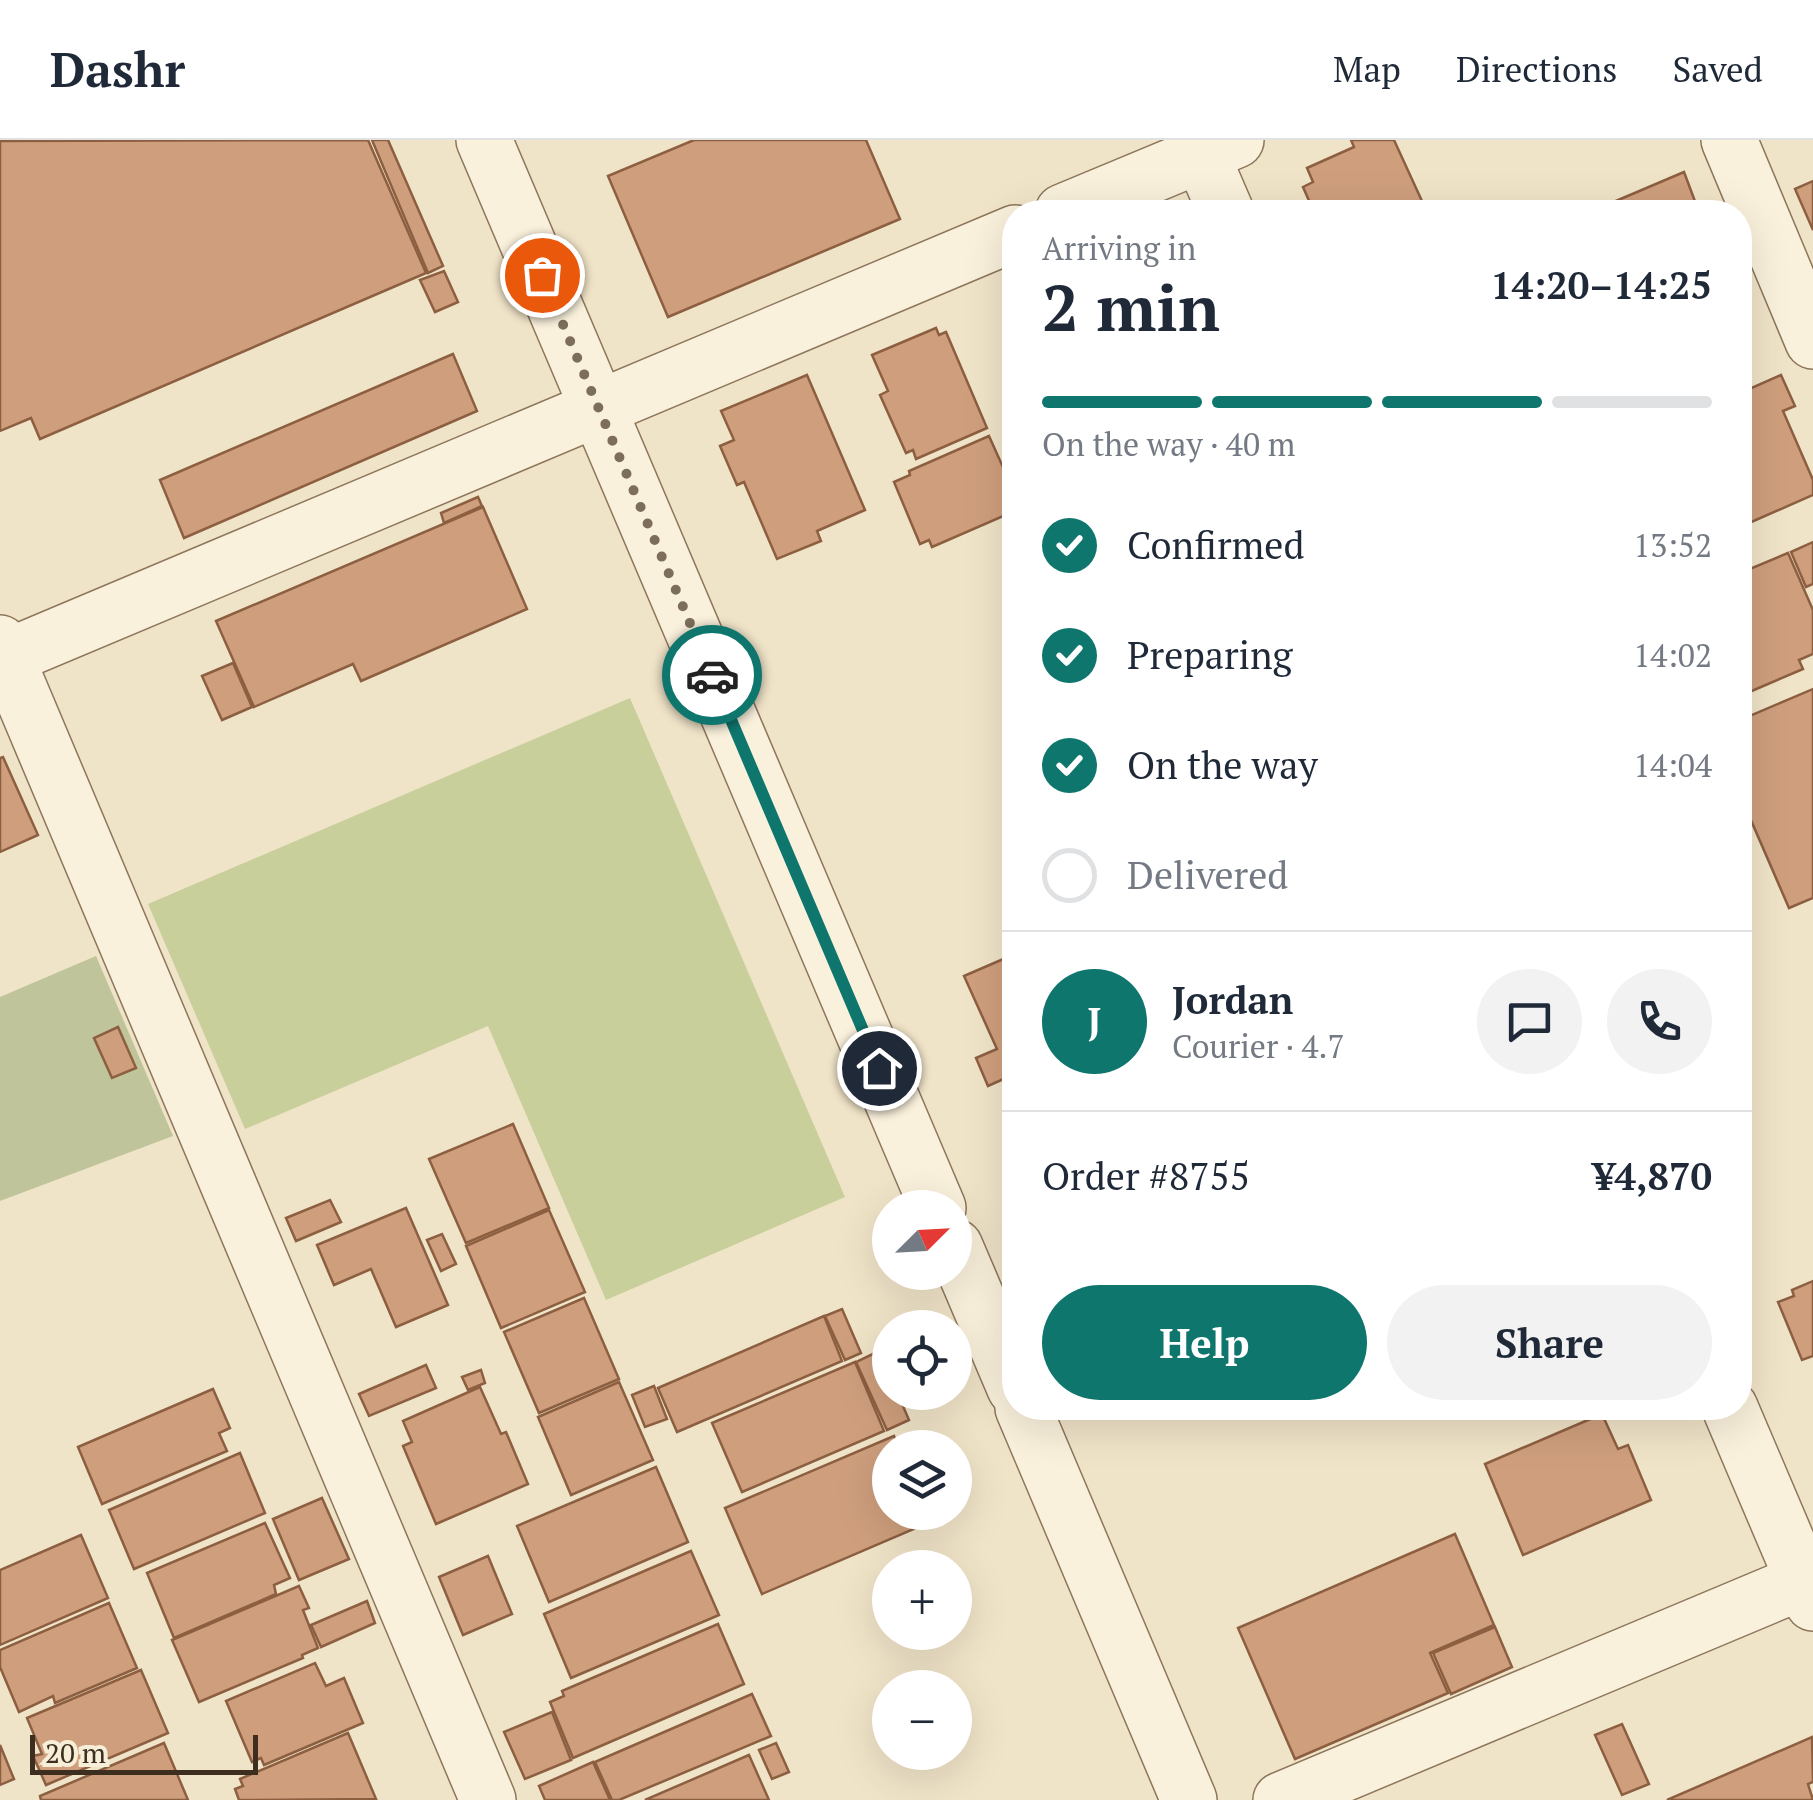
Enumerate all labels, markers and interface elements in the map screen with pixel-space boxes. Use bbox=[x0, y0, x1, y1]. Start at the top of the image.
text: Dashr bbox=[50, 37, 185, 101]
text: Map bbox=[1333, 46, 1401, 92]
text: Directions bbox=[1456, 46, 1617, 92]
text: Saved bbox=[1672, 46, 1763, 92]
text: Arriving in bbox=[1042, 227, 1196, 269]
pin bbox=[500, 233, 585, 318]
icon: bag bbox=[515, 248, 570, 303]
text: 14:20–14:25 bbox=[1490, 260, 1712, 310]
text: 2 min bbox=[1042, 263, 1220, 350]
text: On the way · 40 m bbox=[1042, 423, 1295, 465]
icon: check bbox=[1042, 518, 1097, 573]
text: Confirmed bbox=[1127, 520, 1305, 570]
text: 13:52 bbox=[1633, 524, 1712, 566]
courier bbox=[662, 625, 762, 725]
icon: check bbox=[1042, 628, 1097, 683]
text: Preparing bbox=[1127, 630, 1293, 680]
text: 14:02 bbox=[1633, 634, 1712, 676]
icon: car bbox=[685, 648, 740, 703]
icon: check bbox=[1042, 738, 1097, 793]
text: On the way bbox=[1127, 740, 1318, 790]
text: 14:04 bbox=[1633, 744, 1712, 786]
text: Delivered bbox=[1127, 850, 1288, 900]
button: chat bbox=[1477, 969, 1582, 1074]
button: phone bbox=[1607, 969, 1712, 1074]
text: Jordan bbox=[1172, 975, 1293, 1025]
text: J bbox=[1088, 996, 1101, 1046]
text: Courier · 4.7 bbox=[1172, 1025, 1344, 1067]
pin bbox=[837, 1026, 922, 1111]
icon: home bbox=[852, 1041, 907, 1096]
text: Order #8755 bbox=[1042, 1151, 1250, 1201]
text: ¥4,870 bbox=[1593, 1151, 1712, 1201]
north arrow bbox=[872, 1190, 972, 1290]
map controls bbox=[872, 1190, 972, 1770]
button: Help bbox=[1042, 1285, 1367, 1400]
button: Share bbox=[1387, 1285, 1712, 1400]
button: locate bbox=[872, 1310, 972, 1410]
button: layers bbox=[872, 1430, 972, 1530]
button: + bbox=[872, 1550, 972, 1650]
button: − bbox=[872, 1670, 972, 1770]
scale bar bbox=[30, 1730, 258, 1774]
text: 20 m bbox=[45, 1734, 106, 1771]

